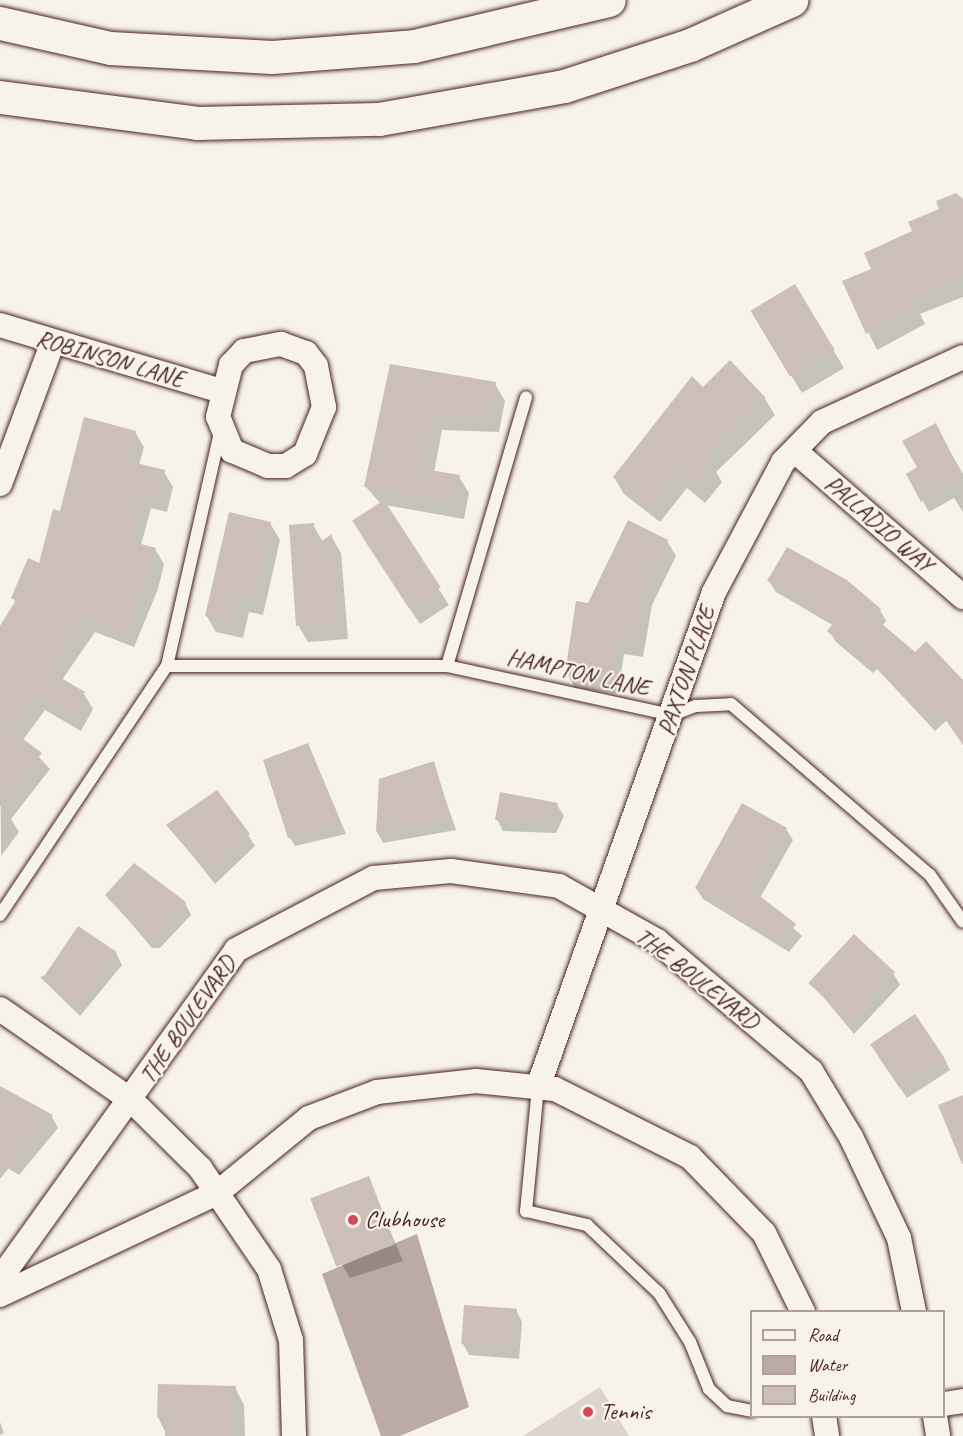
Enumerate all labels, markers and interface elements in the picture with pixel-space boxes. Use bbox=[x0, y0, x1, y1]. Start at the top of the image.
street label: ROBINSON LANE bbox=[33, 324, 187, 394]
street label: PALLADIO WAY bbox=[819, 469, 939, 579]
street label: PAXTON PLACE bbox=[651, 603, 723, 739]
street label: HAMPTON LANE bbox=[504, 643, 652, 703]
street label: THE BOULEVARD bbox=[629, 921, 765, 1037]
street label: THE BOULEVARD bbox=[133, 950, 243, 1090]
place label: Clubhouse bbox=[365, 1206, 444, 1234]
marker: Clubhouse bbox=[346, 1213, 360, 1227]
legend bbox=[750, 1310, 945, 1418]
text: Road bbox=[808, 1324, 838, 1346]
text: Water bbox=[808, 1354, 847, 1376]
text: Building bbox=[808, 1384, 855, 1406]
place label: Tennis bbox=[600, 1398, 651, 1426]
marker: Tennis bbox=[581, 1405, 595, 1419]

